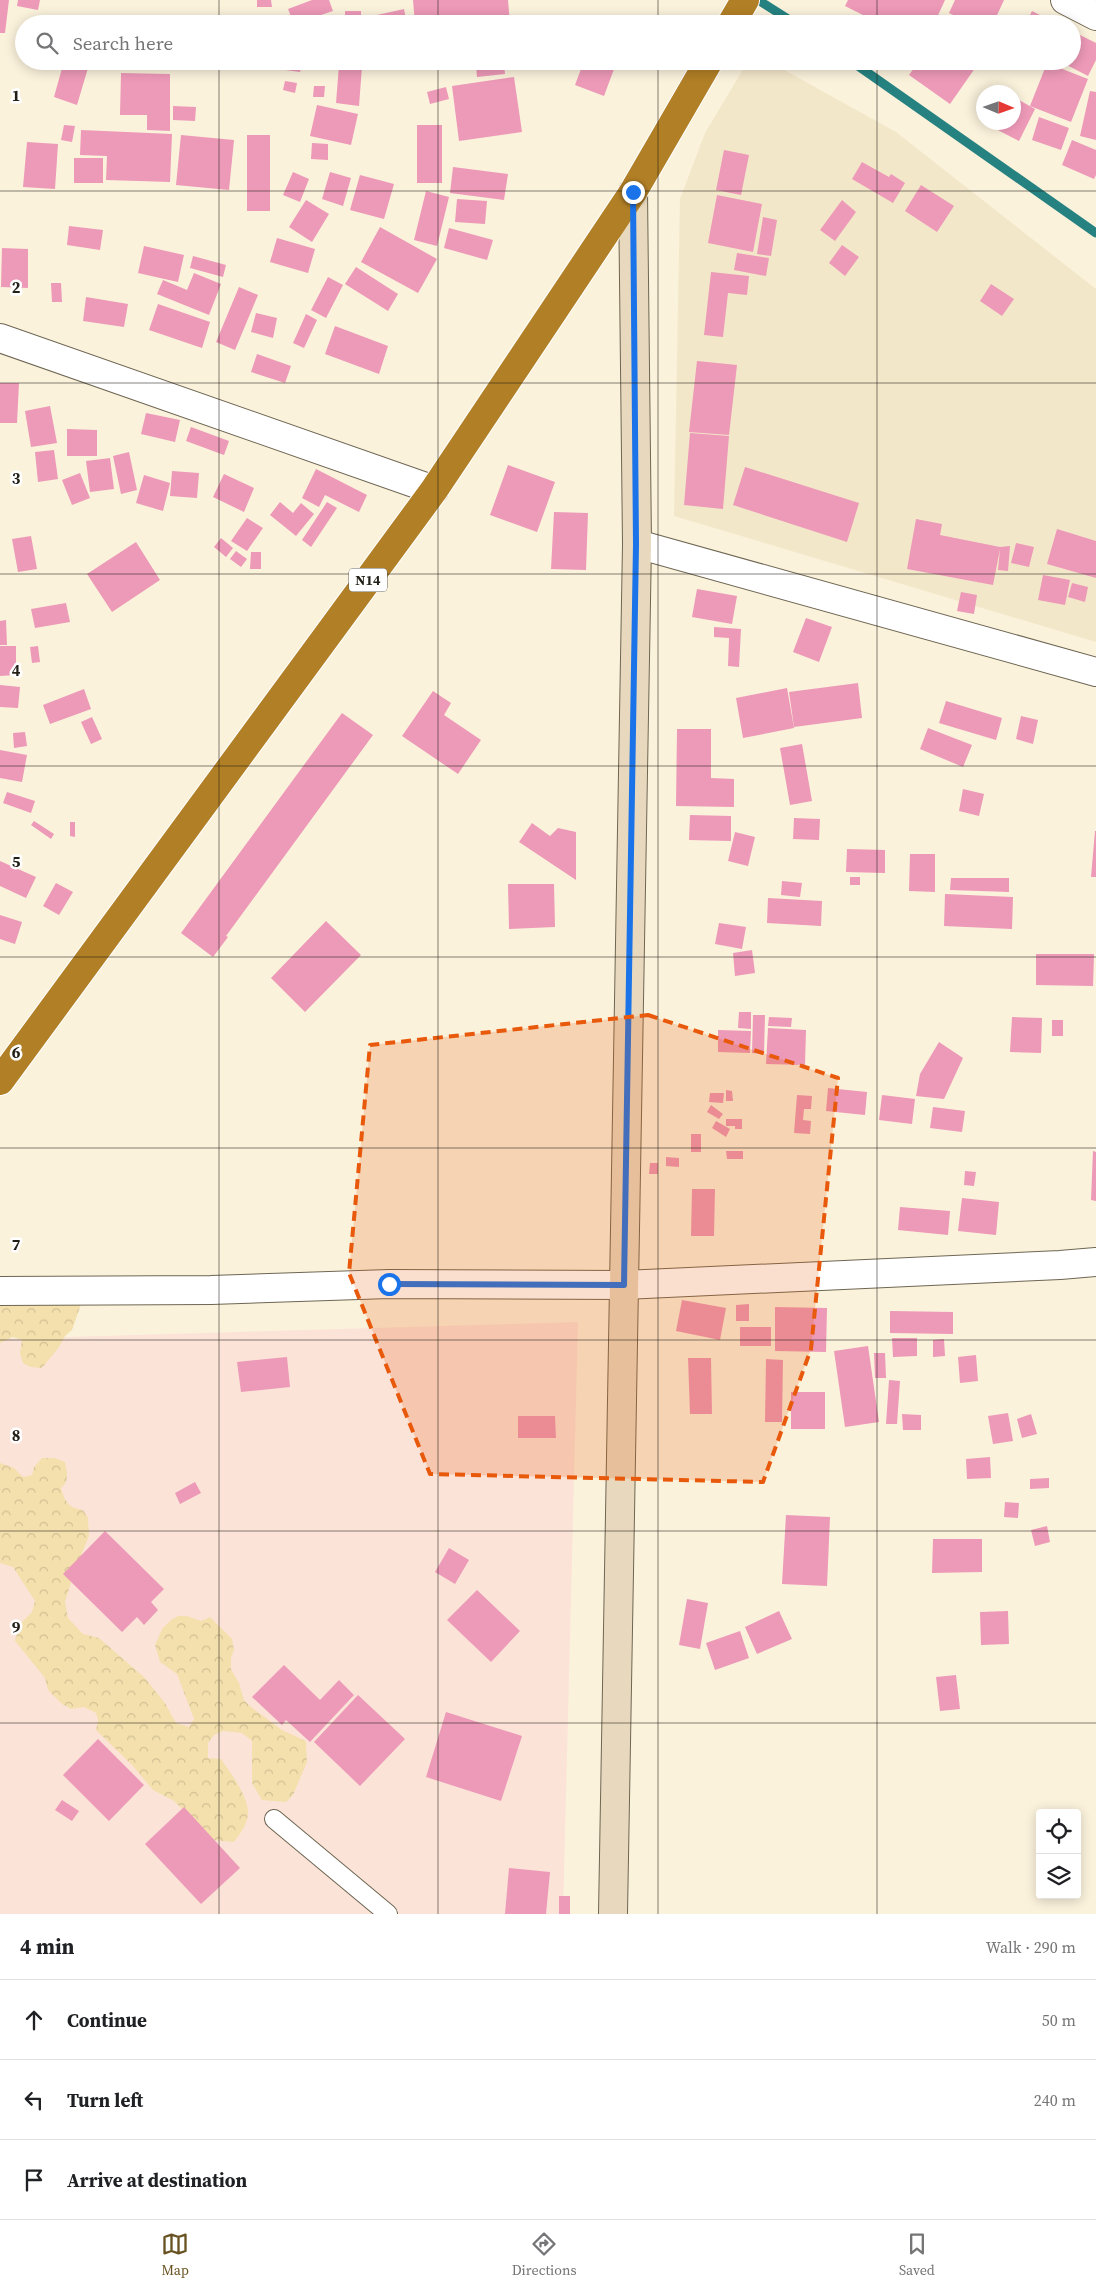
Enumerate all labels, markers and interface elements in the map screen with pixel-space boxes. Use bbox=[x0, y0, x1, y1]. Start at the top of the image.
search box bbox=[15, 15, 1081, 70]
icon: search bbox=[33, 29, 61, 57]
text: Search here bbox=[73, 30, 173, 56]
text: 1 bbox=[12, 84, 20, 106]
north arrow bbox=[976, 85, 1021, 130]
route end bbox=[622, 181, 645, 204]
text: 2 bbox=[12, 276, 21, 298]
text: 3 bbox=[12, 467, 21, 489]
road number: N14 bbox=[349, 568, 387, 592]
text: 4 bbox=[12, 659, 21, 681]
text: 5 bbox=[12, 850, 21, 872]
text: 6 bbox=[12, 1041, 21, 1063]
text: 7 bbox=[12, 1233, 21, 1255]
route start bbox=[378, 1273, 401, 1296]
text: 8 bbox=[12, 1424, 20, 1446]
text: 9 bbox=[12, 1616, 21, 1638]
map controls bbox=[1036, 1809, 1081, 1899]
button: locate bbox=[1036, 1809, 1081, 1854]
button: layers bbox=[1036, 1854, 1081, 1899]
text: 4 min bbox=[20, 1932, 75, 1961]
text: Walk · 290 m bbox=[986, 1936, 1076, 1958]
icon: ahead bbox=[20, 2006, 48, 2034]
text: Continue bbox=[67, 2007, 147, 2033]
text: 50 m bbox=[1042, 2009, 1076, 2031]
icon: left bbox=[20, 2086, 48, 2114]
text: Turn left bbox=[67, 2087, 143, 2113]
text: 240 m bbox=[1034, 2089, 1076, 2111]
icon: arrive bbox=[20, 2166, 48, 2194]
text: Arrive at destination bbox=[67, 2167, 247, 2193]
tab: Map bbox=[161, 2230, 189, 2280]
tab: Directions bbox=[512, 2230, 576, 2280]
tab: Saved bbox=[899, 2230, 935, 2280]

